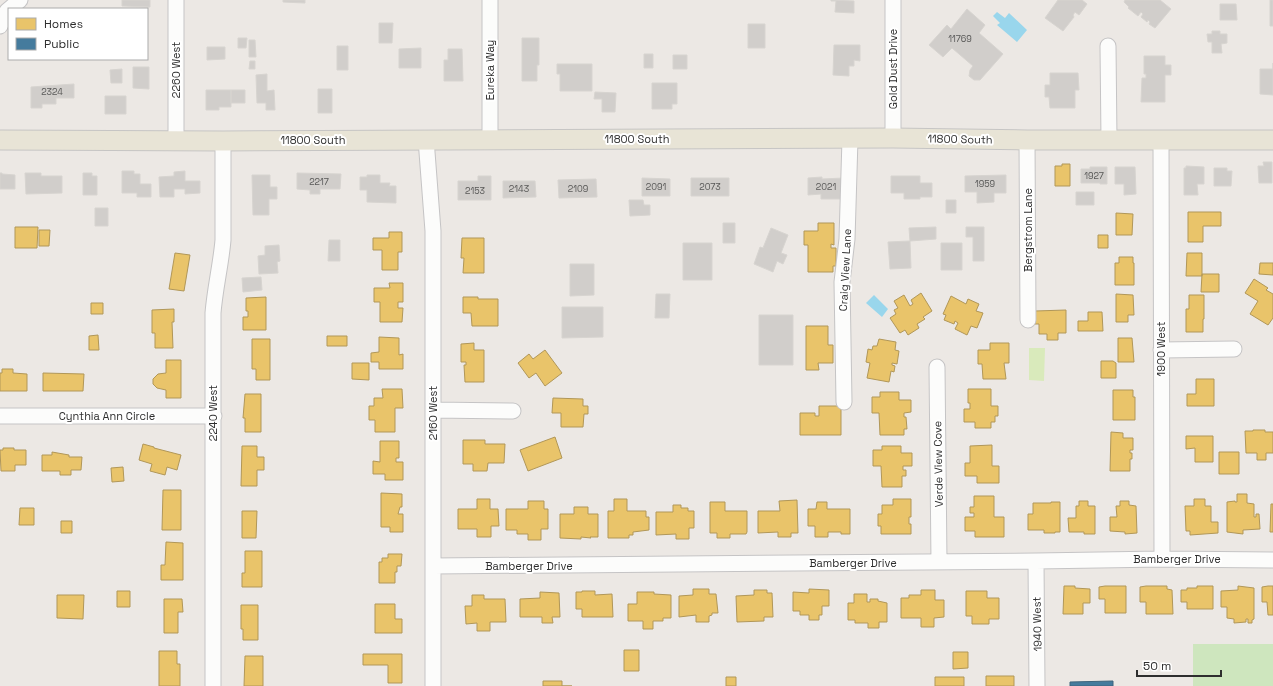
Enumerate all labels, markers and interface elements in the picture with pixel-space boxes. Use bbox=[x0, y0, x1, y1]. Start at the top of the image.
legend bbox=[8, 8, 148, 60]
text: Homes bbox=[44, 16, 83, 32]
street label: Gold Dust Drive bbox=[886, 29, 900, 109]
house number: 11769 bbox=[948, 33, 972, 45]
text: Public bbox=[44, 36, 79, 52]
street label: Eureka Way bbox=[483, 40, 497, 100]
street label: 2260 West bbox=[169, 42, 183, 98]
house number: 2324 bbox=[41, 86, 63, 98]
street label: 11800 South bbox=[927, 131, 993, 147]
street label: 11800 South bbox=[604, 132, 670, 146]
street label: 11800 South bbox=[280, 133, 346, 147]
house number: 1927 bbox=[1084, 170, 1104, 182]
house number: 2217 bbox=[309, 176, 329, 188]
house number: 1959 bbox=[975, 178, 995, 190]
house number: 2091 bbox=[646, 181, 666, 193]
house number: 2073 bbox=[699, 181, 721, 193]
house number: 2021 bbox=[816, 181, 836, 193]
house number: 2143 bbox=[509, 183, 529, 195]
house number: 2109 bbox=[568, 183, 588, 195]
house number: 2153 bbox=[465, 185, 485, 197]
street label: Bergstrom Lane bbox=[1021, 188, 1035, 272]
street label: Craig View Lane bbox=[836, 228, 854, 312]
street label: 1900 West bbox=[1154, 322, 1168, 376]
street label: 2240 West bbox=[206, 385, 220, 441]
street label: 2160 West bbox=[426, 386, 440, 440]
street label: Cynthia Ann Circle bbox=[59, 409, 155, 423]
street label: Verde View Cove bbox=[930, 421, 946, 507]
street label: Bamberger Drive bbox=[1133, 552, 1221, 566]
street label: Bamberger Drive bbox=[809, 556, 897, 570]
street label: Bamberger Drive bbox=[485, 559, 573, 573]
street label: 1940 West bbox=[1030, 597, 1044, 651]
scale bar bbox=[1137, 652, 1221, 678]
text: 50 m bbox=[1143, 658, 1171, 674]

